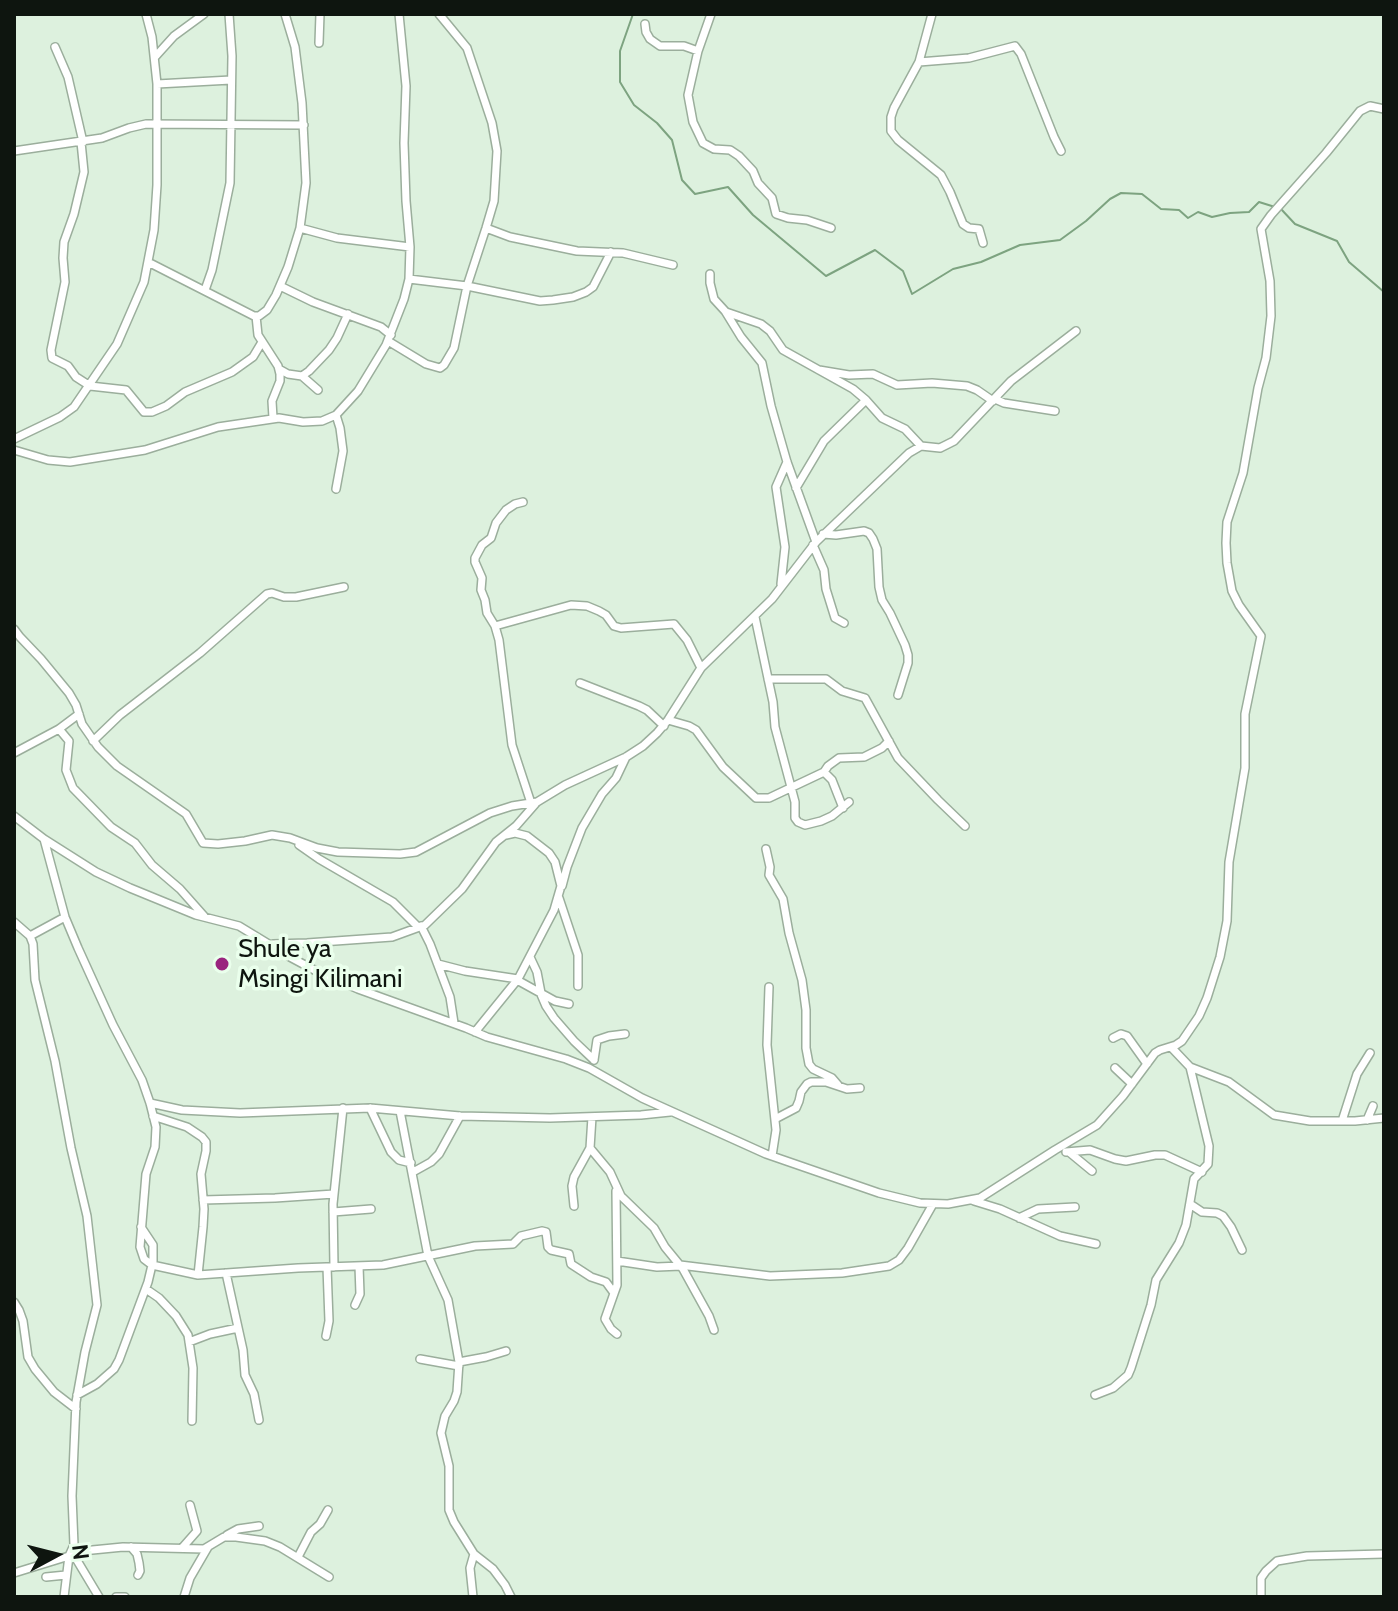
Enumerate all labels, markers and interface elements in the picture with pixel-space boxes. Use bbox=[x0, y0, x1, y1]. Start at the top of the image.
place label: Shule ya Msingi Kilimani bbox=[238, 933, 402, 994]
marker: Shule ya Msingi Kilimani bbox=[213, 955, 231, 973]
north arrow bbox=[16, 1515, 96, 1595]
text: N bbox=[66, 1543, 95, 1561]

